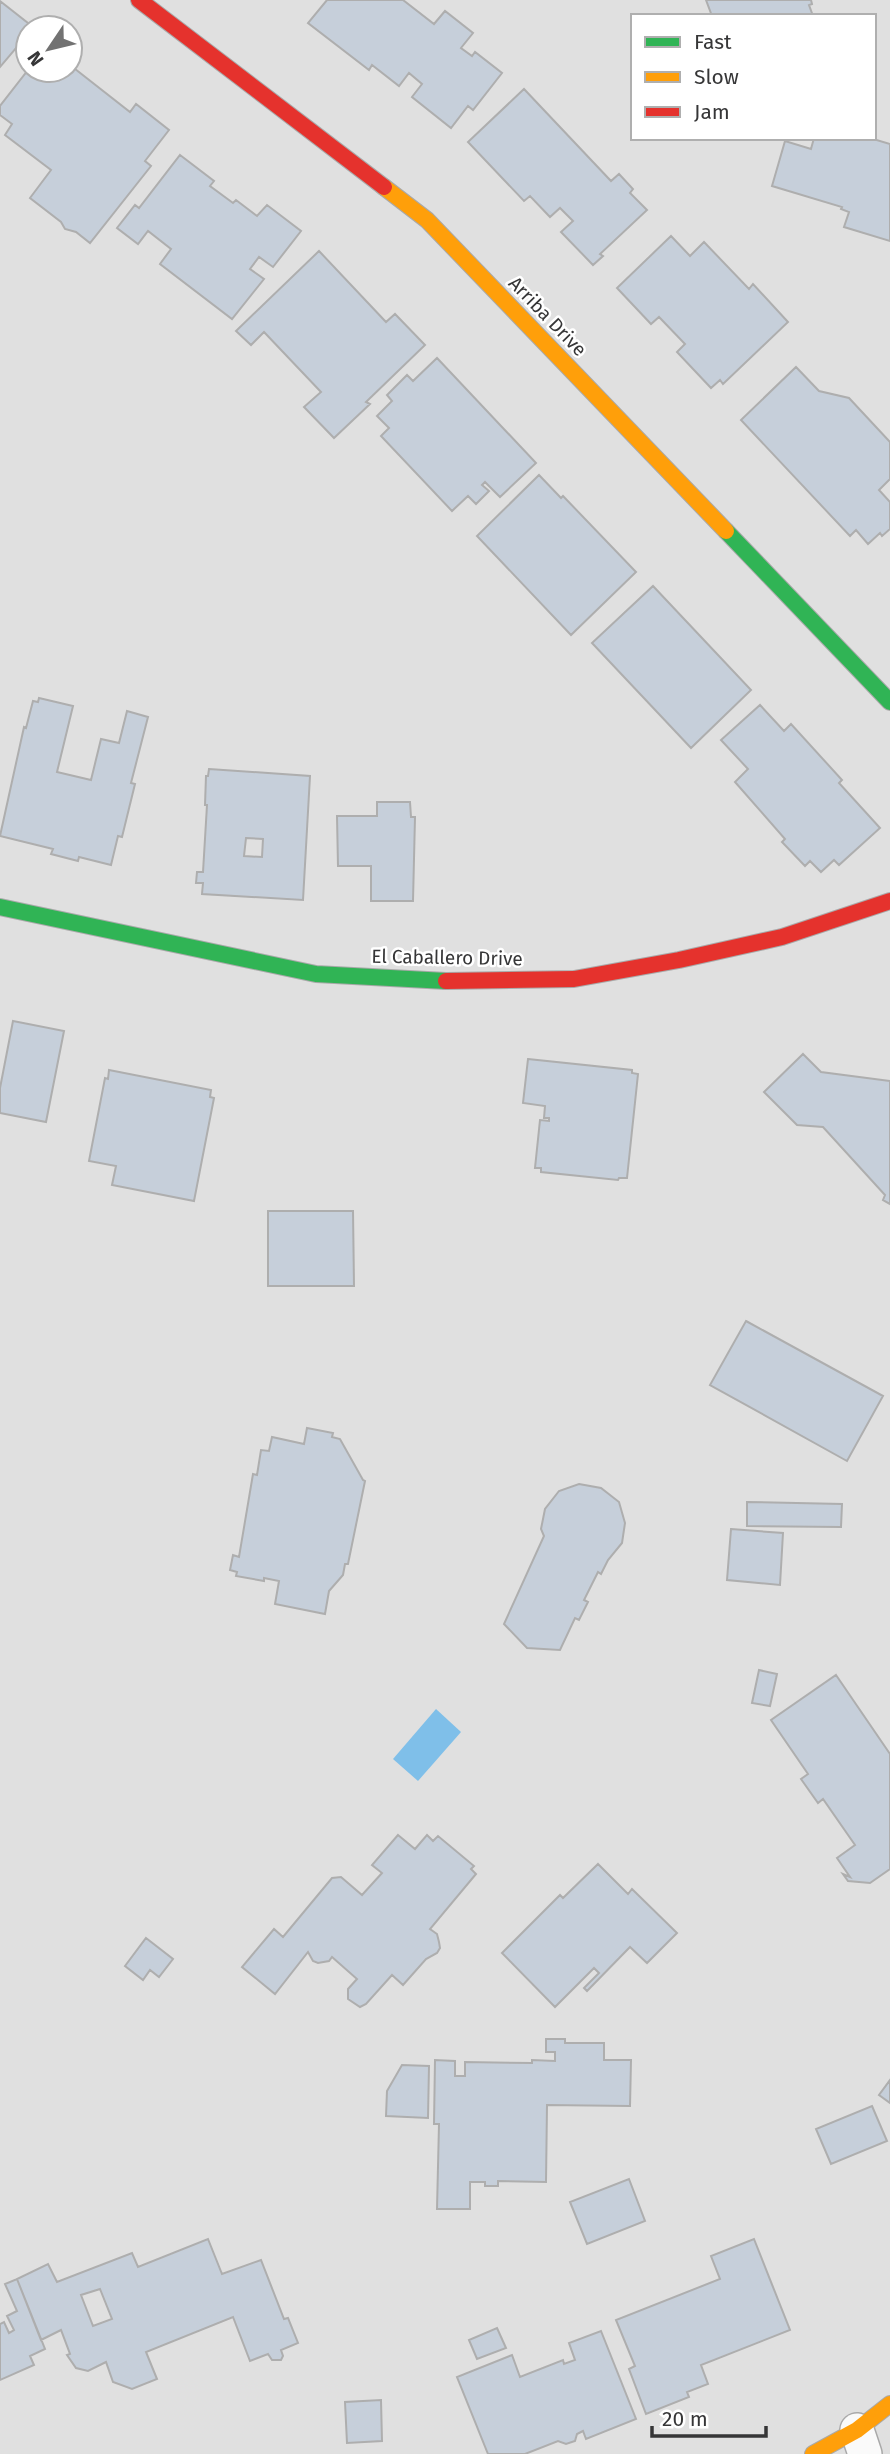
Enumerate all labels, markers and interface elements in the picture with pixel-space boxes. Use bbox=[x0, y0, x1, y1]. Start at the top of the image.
north arrow bbox=[14, 14, 84, 84]
legend bbox=[631, 14, 876, 140]
text: Fast bbox=[694, 29, 732, 55]
text: N bbox=[22, 47, 49, 70]
text: Slow bbox=[694, 64, 739, 90]
text: Jam bbox=[694, 99, 730, 125]
street label: Arriba Drive bbox=[504, 272, 591, 361]
street label: El Caballero Drive bbox=[371, 945, 523, 970]
scale bar bbox=[652, 2394, 766, 2438]
text: 20 m bbox=[662, 2406, 708, 2432]

